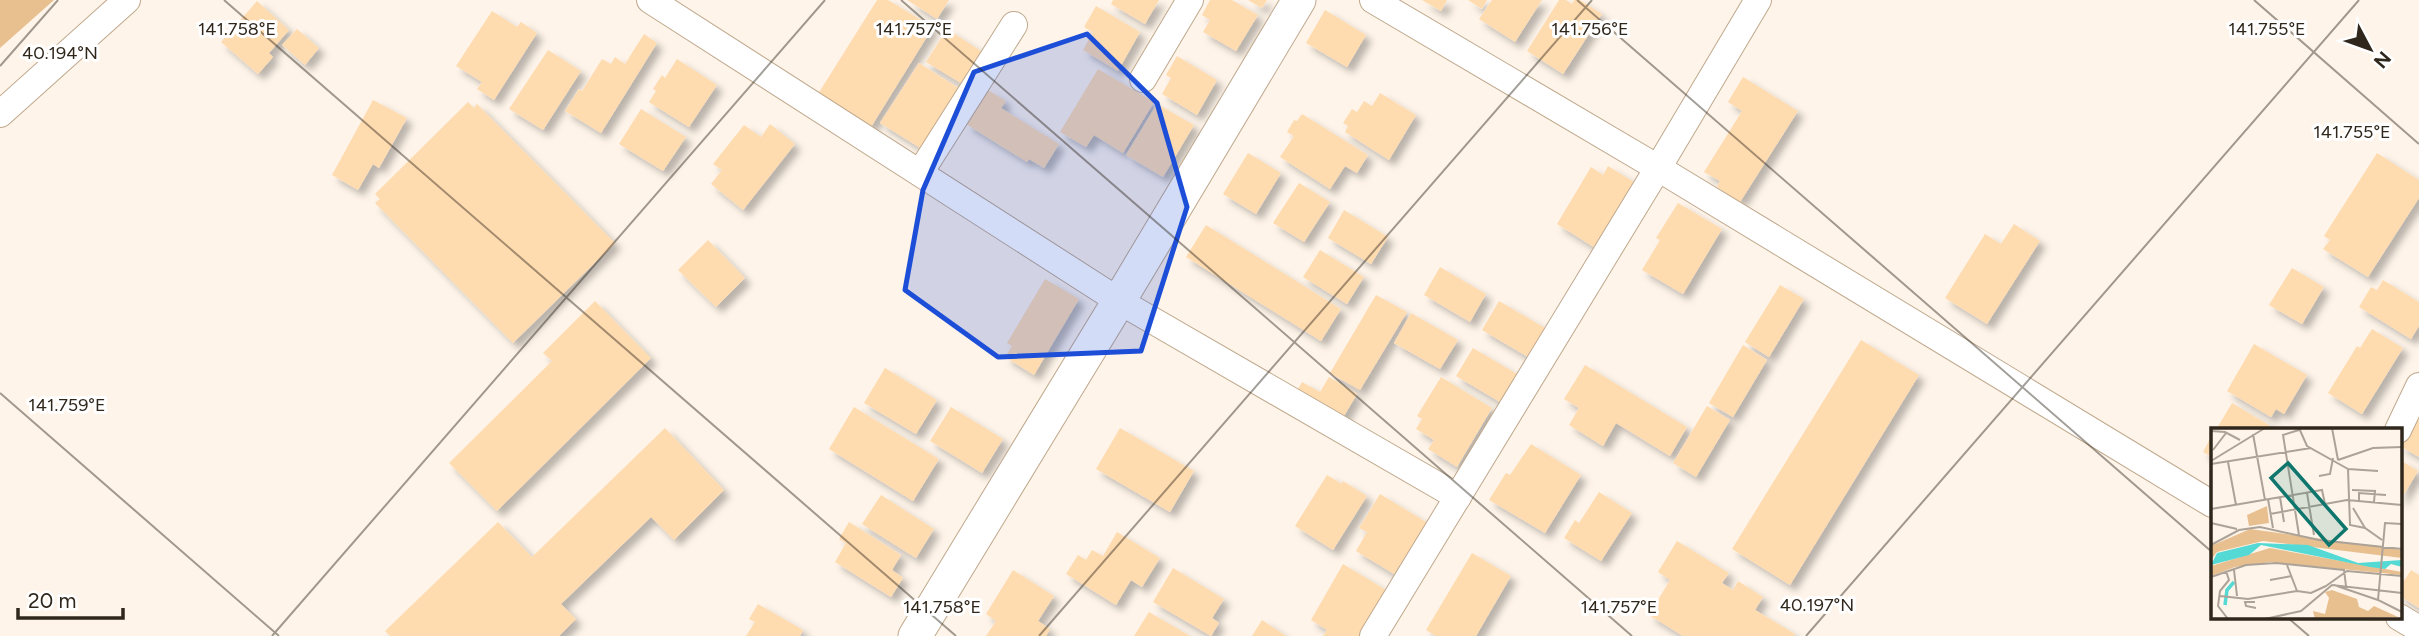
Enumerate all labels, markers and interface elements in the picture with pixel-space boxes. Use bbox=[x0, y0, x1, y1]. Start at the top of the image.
north arrow bbox=[2335, 14, 2405, 84]
text: 141.758°E bbox=[198, 18, 276, 40]
text: 141.757°E bbox=[876, 18, 952, 40]
text: 141.756°E bbox=[1551, 18, 1629, 40]
text: 141.755°E bbox=[2228, 18, 2306, 40]
text: 40.194°N bbox=[22, 42, 98, 64]
text: N bbox=[2369, 47, 2396, 73]
text: 141.755°E bbox=[2313, 121, 2391, 143]
text: 141.759°E bbox=[28, 394, 106, 416]
inset map bbox=[2211, 428, 2402, 618]
scale bar bbox=[18, 576, 122, 620]
text: 20 m bbox=[28, 588, 76, 613]
text: 40.197°N bbox=[1780, 594, 1854, 616]
text: 141.758°E bbox=[903, 596, 981, 618]
text: 141.757°E bbox=[1581, 596, 1657, 618]

